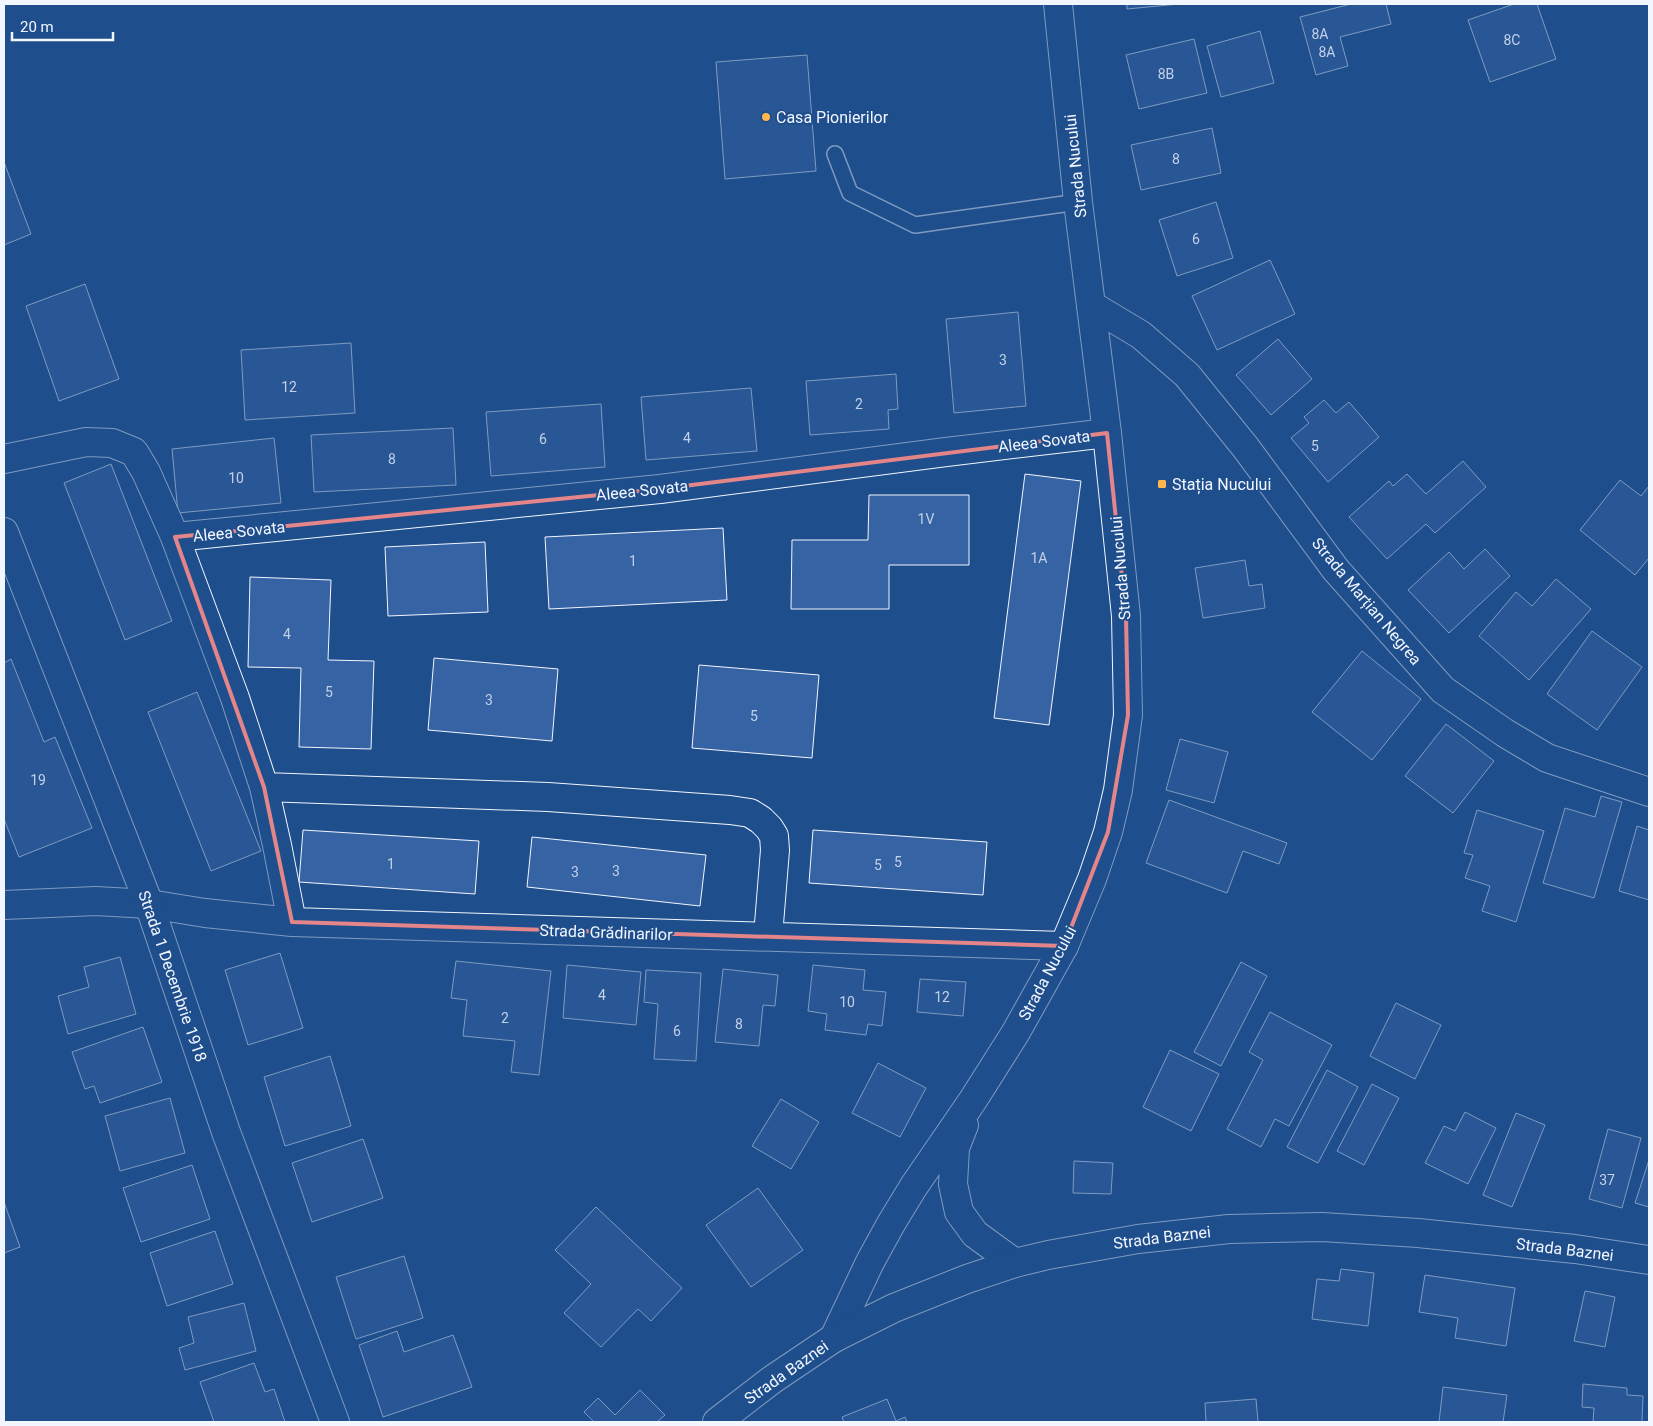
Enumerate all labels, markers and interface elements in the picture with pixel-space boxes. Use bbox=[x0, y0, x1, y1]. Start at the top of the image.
scale bar bbox=[12, 10, 114, 42]
text: 20 m bbox=[20, 18, 54, 36]
house number: 8A bbox=[1311, 26, 1329, 42]
house number: 8C bbox=[1504, 32, 1520, 48]
house number: 8A bbox=[1318, 44, 1336, 60]
house number: 8B bbox=[1158, 66, 1174, 82]
place label: Casa Pionierilor bbox=[776, 108, 889, 127]
marker: Casa Pionierilor bbox=[760, 111, 772, 123]
street label: Strada Nucului bbox=[1061, 113, 1090, 219]
house number: 8 bbox=[1172, 151, 1180, 167]
house number: 6 bbox=[1192, 231, 1200, 247]
house number: 3 bbox=[999, 352, 1007, 368]
house number: 12 bbox=[281, 379, 297, 395]
house number: 2 bbox=[855, 396, 863, 412]
street label: Aleea Sovata bbox=[997, 426, 1091, 457]
house number: 4 bbox=[683, 430, 691, 446]
house number: 6 bbox=[539, 431, 547, 447]
house number: 5 bbox=[1311, 438, 1319, 454]
house number: 8 bbox=[388, 451, 396, 467]
house number: 10 bbox=[228, 470, 244, 486]
place label: Stația Nucului bbox=[1172, 475, 1271, 495]
street label: Aleea Sovata bbox=[595, 476, 689, 505]
marker: Stația Nucului bbox=[1156, 478, 1168, 490]
house number: 1V bbox=[918, 511, 934, 527]
street label: Strada Nucului bbox=[1106, 515, 1135, 621]
street label: Aleea Sovata bbox=[192, 517, 286, 546]
street label: Strada Marțian Negrea bbox=[1307, 534, 1425, 669]
house number: 1A bbox=[1030, 550, 1048, 566]
house number: 1 bbox=[629, 553, 637, 569]
house number: 4 bbox=[283, 626, 291, 642]
house number: 5 bbox=[325, 684, 333, 700]
house number: 3 bbox=[485, 692, 493, 708]
house number: 5 bbox=[750, 708, 758, 724]
house number: 19 bbox=[30, 772, 46, 788]
house number: 5 bbox=[894, 854, 902, 870]
house number: 1 bbox=[387, 856, 395, 872]
house number: 5 bbox=[874, 857, 882, 873]
house number: 3 bbox=[612, 863, 620, 879]
house number: 3 bbox=[571, 864, 579, 880]
street label: Strada 1 Decembrie 1918 bbox=[134, 888, 211, 1064]
street label: Strada Grădinarilor bbox=[539, 921, 673, 944]
street label: Strada Nucului bbox=[1015, 923, 1080, 1024]
house number: 4 bbox=[598, 987, 606, 1003]
house number: 12 bbox=[934, 989, 950, 1005]
house number: 10 bbox=[839, 994, 855, 1010]
house number: 2 bbox=[501, 1010, 509, 1026]
house number: 8 bbox=[735, 1016, 743, 1032]
house number: 6 bbox=[673, 1023, 681, 1039]
house number: 37 bbox=[1599, 1172, 1615, 1188]
street label: Strada Baznei bbox=[1112, 1222, 1212, 1253]
street label: Strada Baznei bbox=[1515, 1234, 1615, 1265]
street label: Strada Baznei bbox=[741, 1337, 832, 1408]

